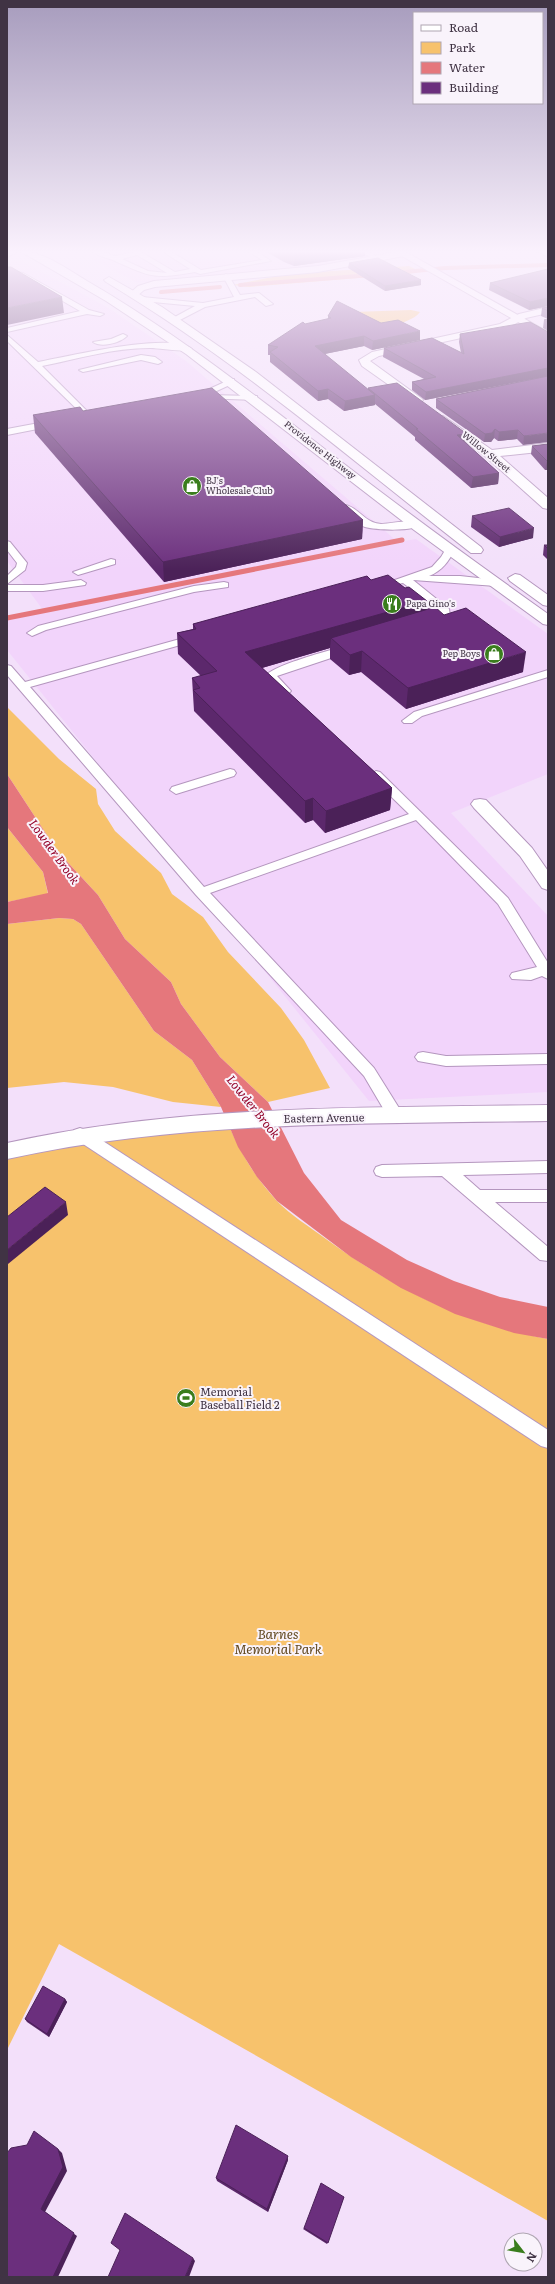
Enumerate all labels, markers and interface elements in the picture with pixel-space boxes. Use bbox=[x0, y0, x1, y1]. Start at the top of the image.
legend bbox=[413, 12, 543, 104]
text: Road bbox=[449, 18, 479, 36]
text: Park bbox=[449, 38, 476, 56]
text: Water bbox=[449, 58, 485, 76]
text: Building bbox=[449, 78, 499, 96]
street label: Providence Highway bbox=[282, 417, 360, 482]
street label: Willow Street bbox=[459, 427, 514, 475]
place label: BJ's Wholesale Club bbox=[206, 473, 273, 497]
shop icon: BJ's Wholesale Club bbox=[181, 475, 203, 497]
restaurant icon: Papa Gino's bbox=[381, 593, 403, 615]
place label: Papa Gino's bbox=[406, 596, 455, 610]
shop icon: Pep Boys bbox=[483, 643, 505, 665]
place label: Pep Boys bbox=[443, 646, 480, 660]
water label: Lowder Brook bbox=[25, 815, 85, 888]
water label: Lowder Brook bbox=[223, 1071, 285, 1142]
street label: Eastern Avenue bbox=[283, 1108, 365, 1126]
place label: Memorial Baseball Field 2 bbox=[200, 1383, 280, 1412]
sports icon: Memorial Baseball Field 2 bbox=[175, 1387, 197, 1409]
park label: Barnes Memorial Park bbox=[234, 1624, 323, 1658]
north arrow bbox=[503, 2232, 543, 2272]
text: N bbox=[523, 2250, 542, 2266]

